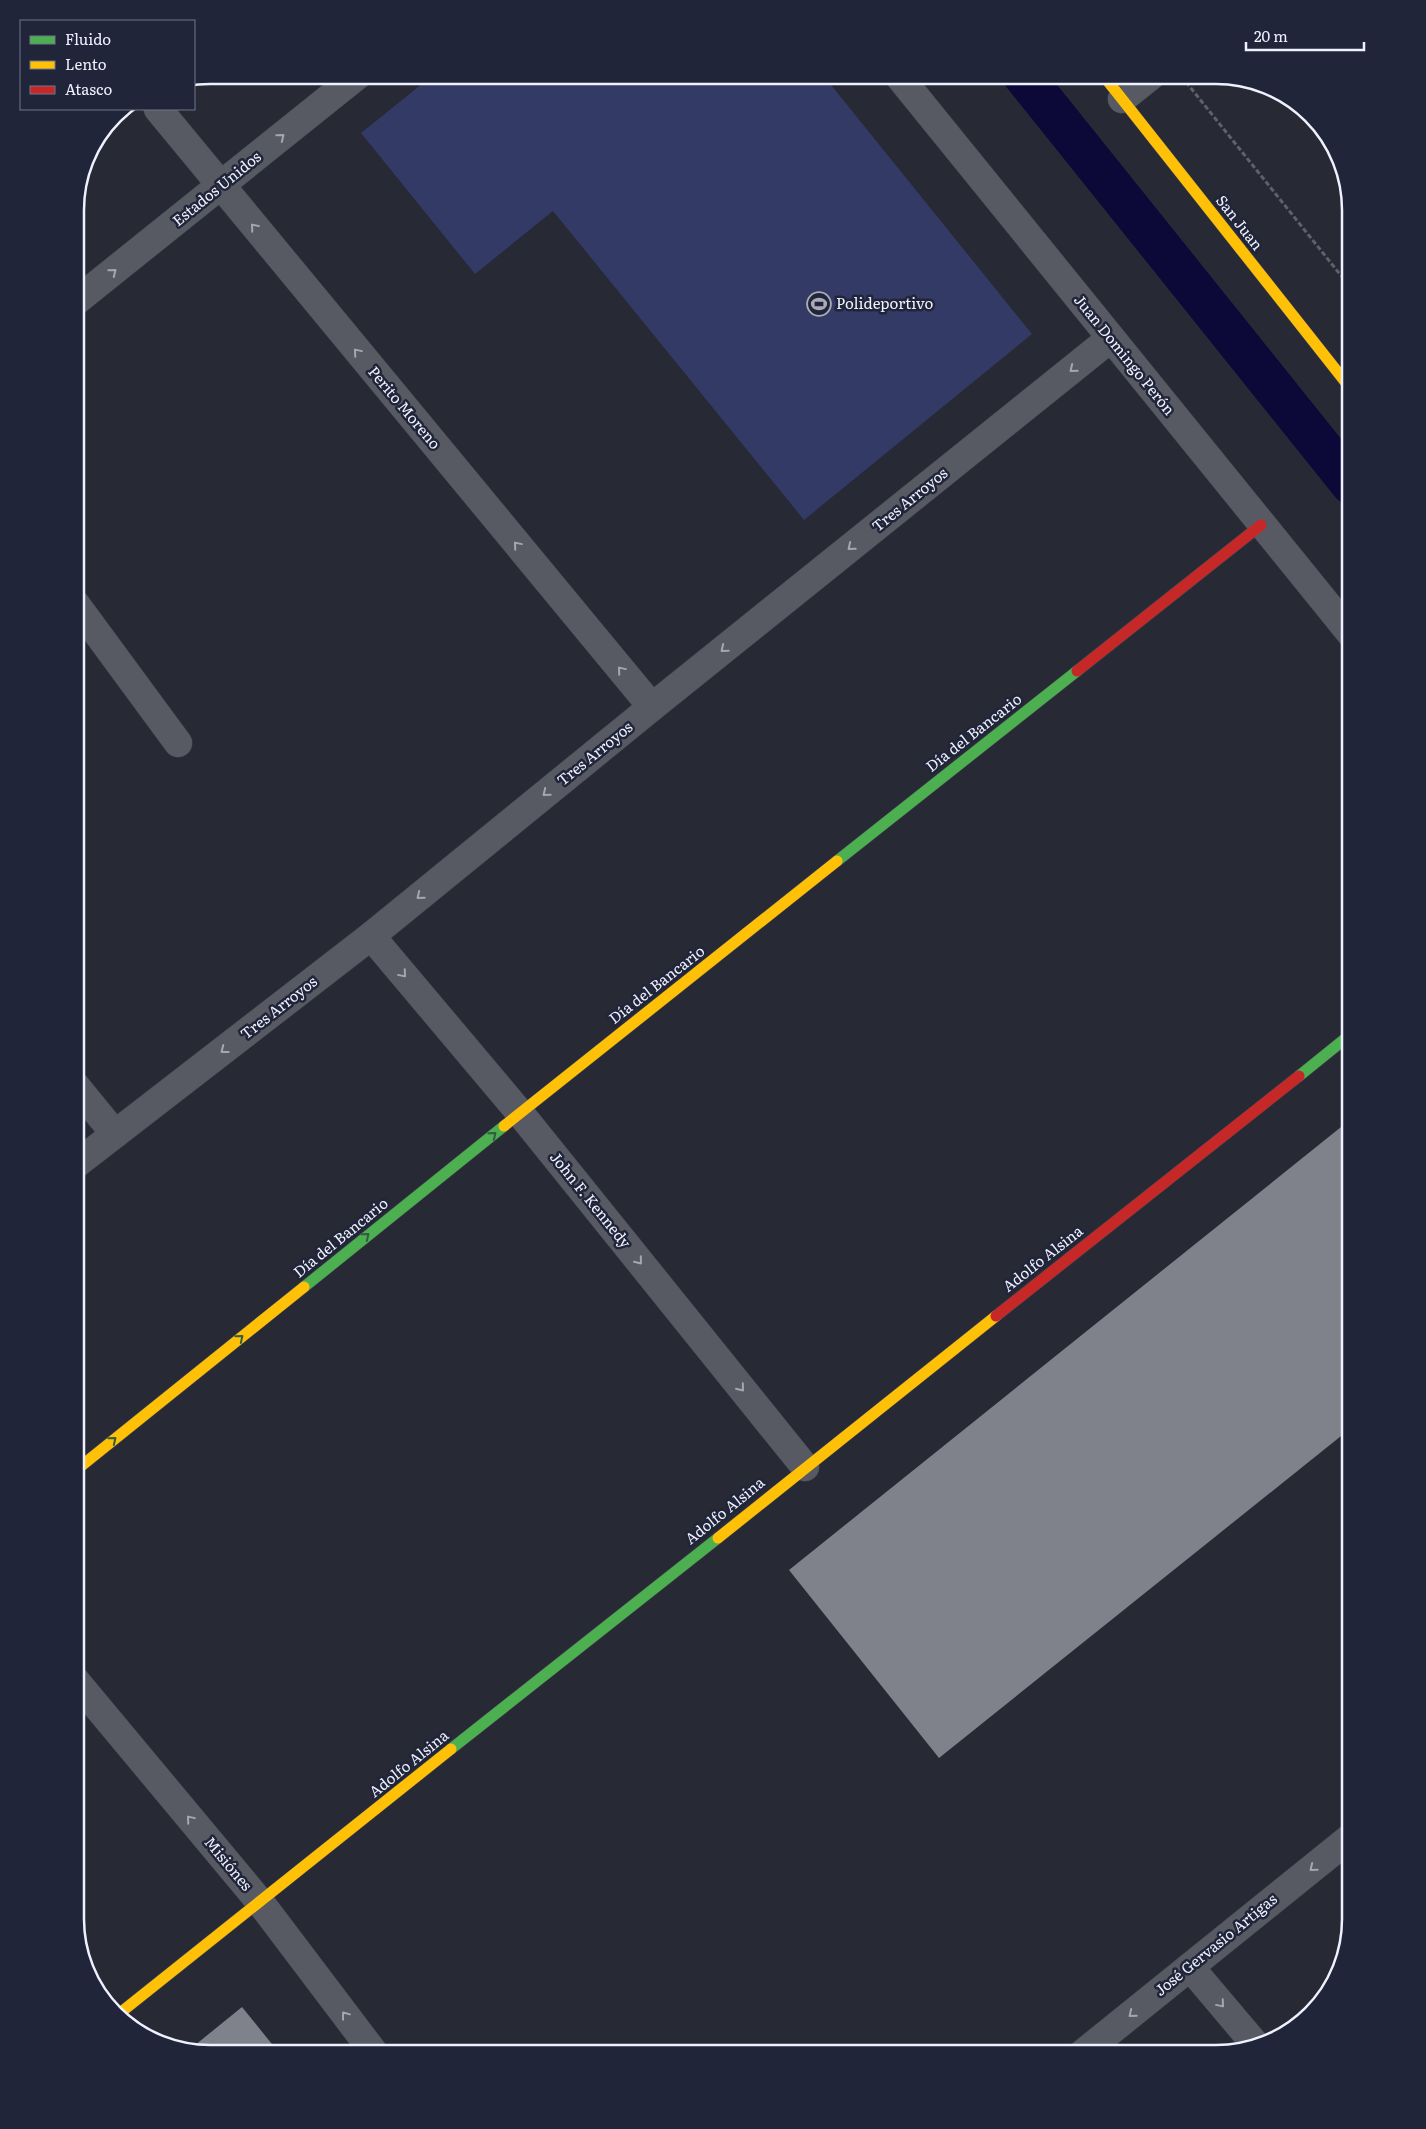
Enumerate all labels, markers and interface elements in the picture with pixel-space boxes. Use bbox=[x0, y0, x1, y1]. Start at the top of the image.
legend bbox=[20, 20, 195, 110]
scale bar bbox=[1246, 20, 1364, 52]
text: 20 m bbox=[1254, 24, 1288, 47]
text: Fluido bbox=[65, 27, 111, 50]
text: Lento bbox=[65, 52, 107, 75]
text: Atasco bbox=[65, 77, 112, 100]
one-way arrow bbox=[275, 135, 284, 143]
street label: Estados Unidos bbox=[167, 145, 266, 231]
street label: San Juan bbox=[1211, 189, 1269, 255]
one-way arrow bbox=[251, 224, 259, 233]
one-way arrow bbox=[107, 269, 116, 277]
street label: Juan Domingo Perón bbox=[1069, 289, 1181, 420]
sports icon: Polideportivo bbox=[806, 291, 832, 317]
place label: Polideportivo bbox=[836, 291, 933, 314]
one-way arrow bbox=[355, 349, 363, 358]
street label: Perito Moreno bbox=[363, 360, 447, 454]
one-way arrow bbox=[1069, 363, 1078, 372]
street label: Tres Arroyos bbox=[866, 461, 952, 537]
one-way arrow bbox=[513, 541, 522, 550]
one-way arrow bbox=[847, 542, 856, 551]
one-way arrow bbox=[721, 644, 730, 652]
one-way arrow bbox=[617, 666, 626, 675]
street label: Día del Bancario bbox=[920, 687, 1026, 777]
street label: Tres Arroyos bbox=[551, 715, 637, 791]
one-way arrow bbox=[543, 788, 552, 796]
one-way arrow bbox=[417, 891, 426, 900]
street label: Día del Bancario bbox=[603, 939, 709, 1029]
one-way arrow bbox=[397, 968, 406, 977]
street label: Tres Arroyos bbox=[235, 969, 322, 1044]
one-way arrow bbox=[221, 1045, 230, 1053]
one-way arrow bbox=[487, 1132, 496, 1140]
street label: John F. Kennedy bbox=[545, 1146, 638, 1253]
street label: Día del Bancario bbox=[288, 1191, 393, 1282]
street label: Adolfo Alsina bbox=[997, 1218, 1088, 1297]
one-way arrow bbox=[360, 1234, 369, 1242]
one-way arrow bbox=[634, 1256, 643, 1265]
one-way arrow bbox=[234, 1335, 243, 1344]
one-way arrow bbox=[735, 1382, 743, 1391]
one-way arrow bbox=[107, 1438, 116, 1446]
street label: Adolfo Alsina bbox=[679, 1470, 770, 1549]
street label: Adolfo Alsina bbox=[363, 1723, 454, 1802]
one-way arrow bbox=[188, 1816, 196, 1825]
street label: Misiónes bbox=[200, 1831, 259, 1895]
one-way arrow bbox=[1310, 1862, 1319, 1870]
street label: José Gervasio Artigas bbox=[1149, 1887, 1281, 2001]
one-way arrow bbox=[1215, 1999, 1224, 2008]
one-way arrow bbox=[1129, 2008, 1138, 2016]
one-way arrow bbox=[342, 2011, 351, 2021]

